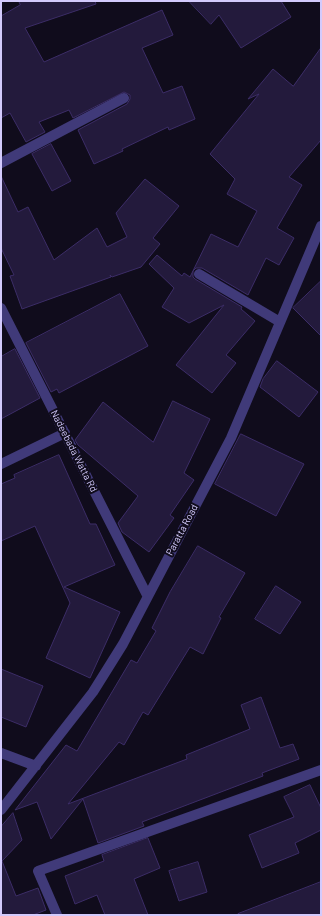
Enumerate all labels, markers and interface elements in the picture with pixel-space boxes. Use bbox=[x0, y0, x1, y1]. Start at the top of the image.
street label: Nadeebada Watta Rd bbox=[48, 408, 100, 494]
street label: Paratta Road bbox=[164, 502, 200, 558]

